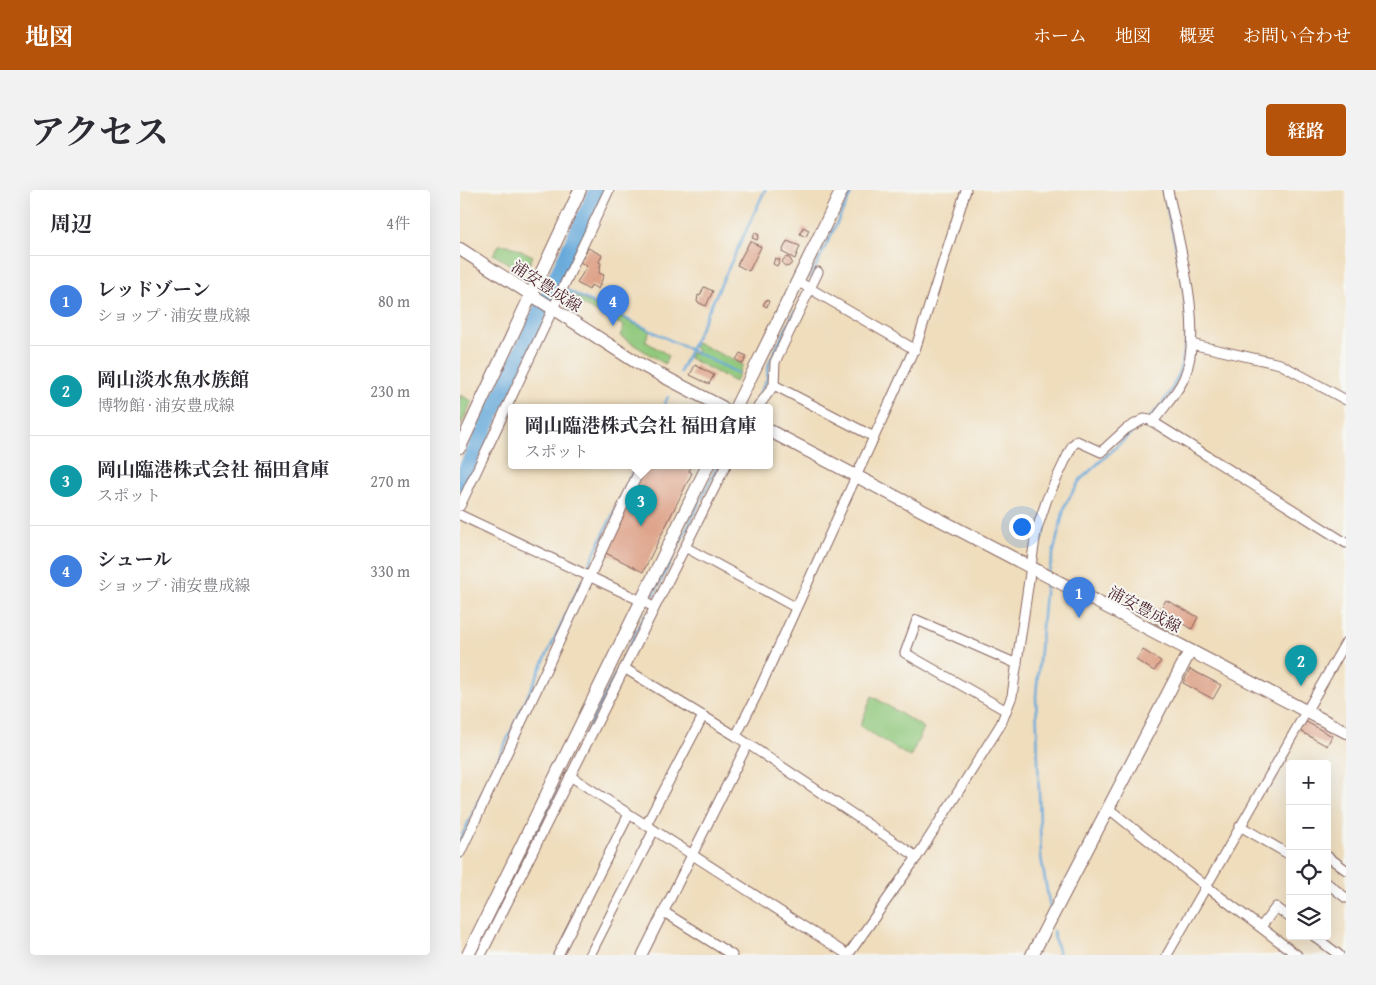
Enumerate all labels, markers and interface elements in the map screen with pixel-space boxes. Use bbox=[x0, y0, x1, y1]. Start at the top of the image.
text: 地図 bbox=[25, 19, 73, 54]
text: ホーム bbox=[1033, 22, 1087, 49]
text: 地図 bbox=[1115, 22, 1151, 49]
text: 概要 bbox=[1179, 22, 1215, 49]
text: お問い合わせ bbox=[1243, 22, 1351, 49]
button: 経路 bbox=[1266, 104, 1346, 156]
text: アクセス bbox=[30, 106, 169, 157]
text: 周辺 bbox=[50, 208, 92, 239]
text: 4件 bbox=[386, 211, 410, 235]
street label: 浦安豊成線 bbox=[507, 254, 587, 318]
text: レッドゾーン bbox=[97, 275, 210, 303]
pin: 4 bbox=[597, 285, 629, 326]
text: 1 bbox=[62, 289, 70, 313]
text: 80 m bbox=[378, 289, 410, 313]
text: ショップ · 浦安豊成線 bbox=[97, 303, 250, 327]
text: 岡山淡水魚水族館 bbox=[97, 365, 249, 393]
text: 2 bbox=[62, 379, 70, 403]
text: 230 m bbox=[370, 379, 410, 403]
text: 博物館 · 浦安豊成線 bbox=[97, 393, 235, 417]
popup bbox=[508, 404, 773, 469]
text: 岡山臨港株式会社 福田倉庫 bbox=[524, 411, 757, 439]
text: スポット bbox=[524, 439, 588, 463]
text: 岡山臨港株式会社 福田倉庫 bbox=[97, 455, 329, 483]
text: 3 bbox=[62, 469, 70, 493]
text: 270 m bbox=[370, 469, 410, 493]
text: スポット bbox=[97, 483, 161, 507]
pin: 3 bbox=[625, 485, 657, 526]
your location bbox=[1009, 514, 1035, 540]
text: シュール bbox=[97, 545, 172, 573]
text: 4 bbox=[62, 559, 70, 583]
text: 330 m bbox=[370, 559, 410, 583]
text: ショップ · 浦安豊成線 bbox=[97, 573, 250, 597]
pin: 1 bbox=[1063, 577, 1095, 618]
street label: 浦安豊成線 bbox=[1104, 580, 1186, 638]
pin: 2 bbox=[1285, 645, 1317, 686]
map controls bbox=[1286, 760, 1331, 940]
button: + bbox=[1286, 760, 1331, 805]
button: − bbox=[1286, 805, 1331, 850]
button: locate bbox=[1286, 850, 1331, 895]
button: layers bbox=[1286, 895, 1331, 940]

